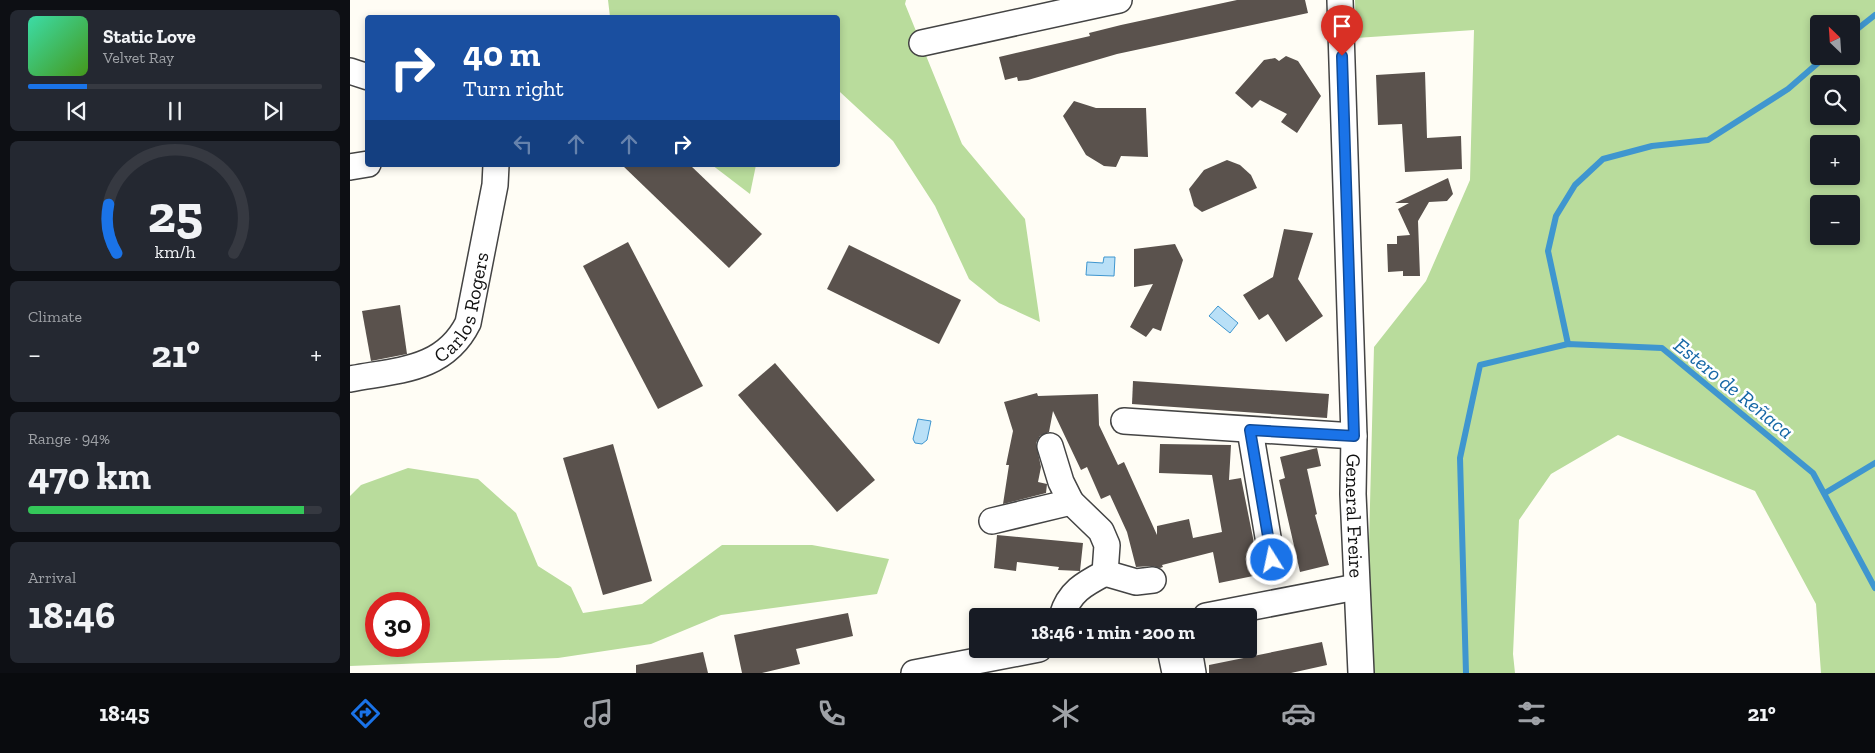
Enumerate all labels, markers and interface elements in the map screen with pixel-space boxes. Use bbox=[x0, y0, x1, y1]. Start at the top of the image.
pin bbox=[1321, 5, 1363, 56]
icon: arrive bbox=[1328, 12, 1356, 40]
north arrow bbox=[1810, 15, 1860, 65]
map controls bbox=[1810, 15, 1860, 245]
text: Static Love bbox=[103, 25, 196, 48]
text: 40 m bbox=[463, 33, 540, 75]
icon: right bbox=[380, 35, 445, 100]
text: Velvet Ray bbox=[103, 48, 174, 67]
text: Turn right bbox=[463, 75, 564, 102]
button: search bbox=[1810, 75, 1860, 125]
icon: previous bbox=[63, 97, 91, 125]
icon: pause bbox=[161, 97, 189, 125]
icon: next bbox=[259, 97, 287, 125]
icon: left bbox=[509, 130, 537, 158]
icon: ahead bbox=[562, 130, 590, 158]
icon: ahead bbox=[615, 130, 643, 158]
icon: right bbox=[668, 130, 696, 158]
button: + bbox=[1810, 135, 1860, 185]
text: 25 bbox=[147, 183, 203, 245]
button: − bbox=[1810, 195, 1860, 245]
text: km/h bbox=[155, 241, 195, 263]
street label: Carlos Rogers bbox=[429, 250, 494, 368]
text: Climate bbox=[28, 307, 82, 326]
text: 21° bbox=[151, 331, 200, 377]
water label: Estero de Reñaca bbox=[1669, 332, 1799, 444]
text: − bbox=[28, 338, 41, 371]
text: + bbox=[310, 338, 322, 371]
text: Range · 94% bbox=[28, 429, 110, 448]
text: 470 km bbox=[28, 453, 151, 499]
street label: General Freire bbox=[1341, 453, 1369, 578]
position arrow bbox=[1245, 533, 1297, 585]
text: Arrival bbox=[28, 568, 76, 587]
text: 18:46 bbox=[28, 592, 115, 638]
speed limit sign: 30 bbox=[365, 592, 430, 657]
text: 18:46 · 1 min · 200 m bbox=[1031, 621, 1195, 644]
icon: directions bbox=[348, 696, 383, 731]
icon: music bbox=[581, 696, 616, 731]
icon: phone bbox=[814, 696, 849, 731]
icon: climate bbox=[1048, 696, 1083, 731]
icon: car bbox=[1281, 696, 1316, 731]
icon: filters bbox=[1514, 696, 1549, 731]
text: 18:45 bbox=[99, 700, 149, 727]
text: 21° bbox=[1747, 700, 1776, 727]

